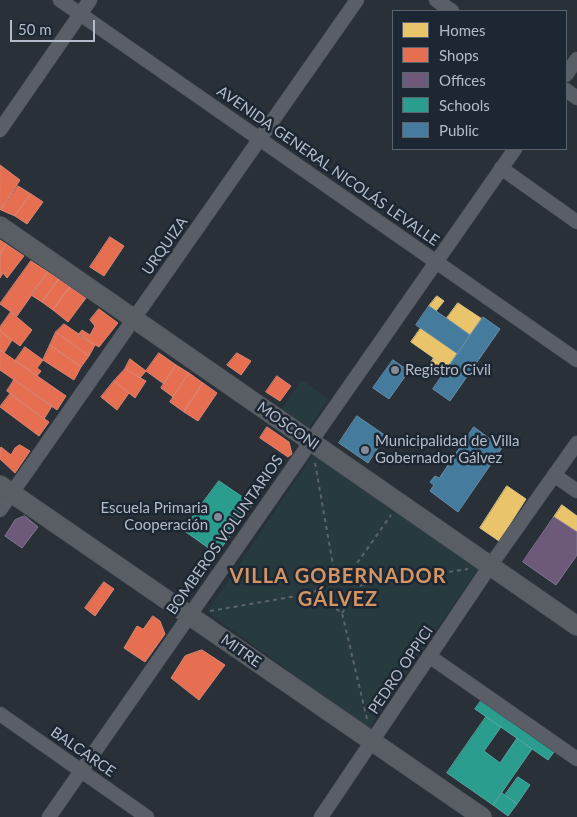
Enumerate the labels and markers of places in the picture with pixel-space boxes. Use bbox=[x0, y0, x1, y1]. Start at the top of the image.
place label: Registro Civil bbox=[405, 361, 491, 379]
marker: Registro Civil bbox=[389, 364, 401, 376]
place label: Municipalidad de Villa Gobernador Gálvez bbox=[375, 432, 519, 467]
marker: Municipalidad de Villa Gobernador Gálvez bbox=[359, 444, 371, 456]
place label: Escuela Primaria Cooperación bbox=[100, 499, 208, 534]
marker: Escuela Primaria Cooperación bbox=[212, 511, 224, 523]

